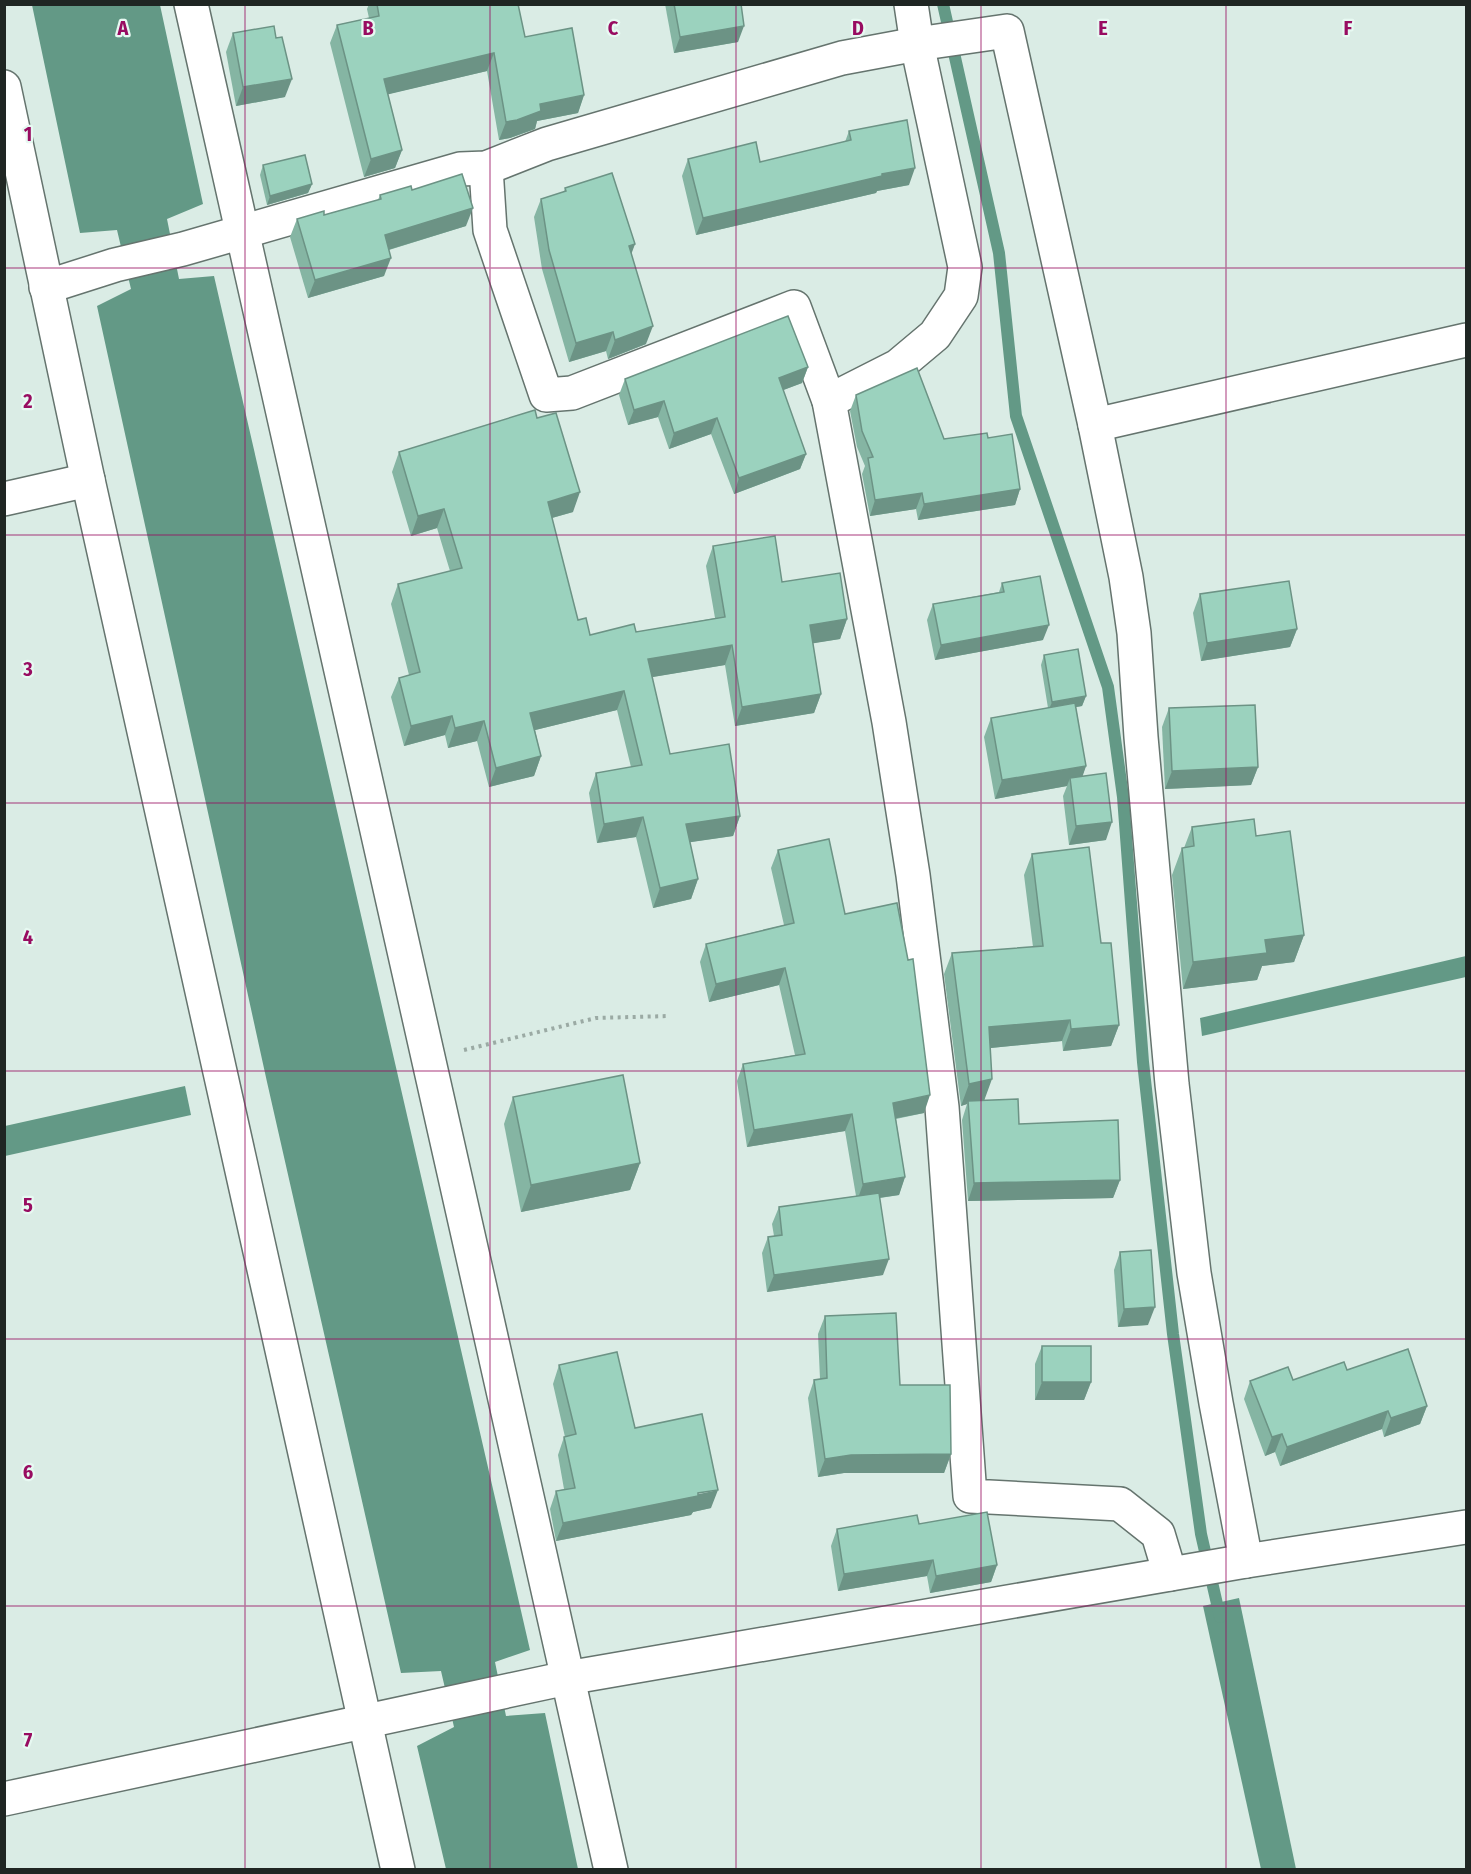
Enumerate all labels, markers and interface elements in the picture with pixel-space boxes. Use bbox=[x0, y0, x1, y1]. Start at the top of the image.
text: A bbox=[117, 16, 130, 40]
text: B bbox=[362, 16, 374, 40]
text: C bbox=[608, 16, 619, 40]
text: D bbox=[852, 16, 864, 40]
text: E bbox=[1098, 16, 1108, 40]
text: F bbox=[1344, 16, 1353, 40]
text: 1 bbox=[24, 122, 32, 146]
text: 2 bbox=[22, 389, 33, 413]
text: 3 bbox=[22, 657, 33, 681]
text: 4 bbox=[23, 925, 33, 949]
text: 5 bbox=[23, 1193, 33, 1217]
text: 6 bbox=[23, 1460, 33, 1484]
text: 7 bbox=[24, 1728, 33, 1752]

